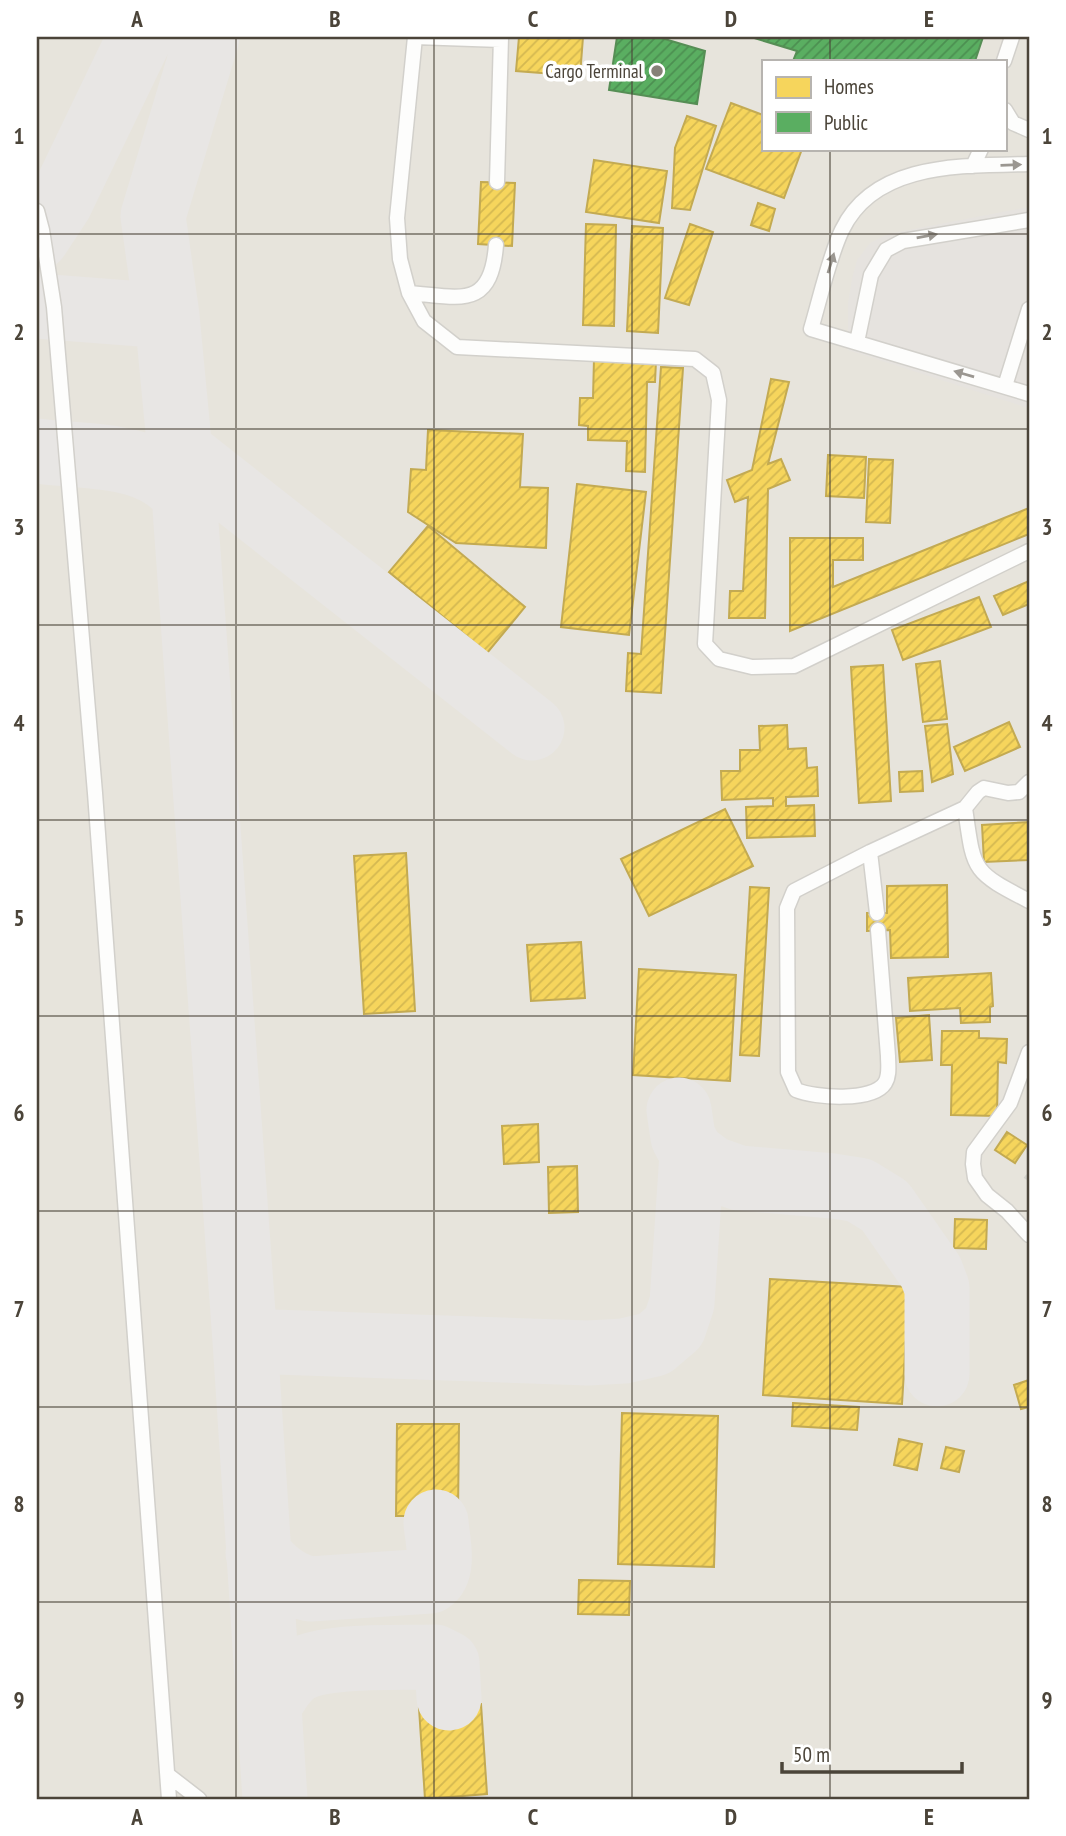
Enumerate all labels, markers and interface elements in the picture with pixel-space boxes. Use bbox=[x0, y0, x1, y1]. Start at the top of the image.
text: A bbox=[130, 4, 143, 33]
text: B bbox=[329, 4, 341, 33]
text: C bbox=[528, 4, 539, 33]
text: D bbox=[725, 4, 737, 33]
text: E bbox=[924, 4, 934, 33]
place label: Cargo Terminal bbox=[545, 59, 644, 83]
legend bbox=[762, 60, 1006, 150]
marker: Cargo Terminal bbox=[649, 63, 665, 79]
text: Homes bbox=[824, 73, 874, 100]
text: Public bbox=[824, 109, 869, 136]
text: 1 bbox=[14, 121, 25, 150]
text: 1 bbox=[1042, 121, 1053, 150]
one-way arrow bbox=[1000, 159, 1022, 170]
one-way arrow bbox=[916, 231, 938, 242]
one-way arrow bbox=[827, 253, 837, 274]
text: 2 bbox=[14, 317, 25, 346]
text: 2 bbox=[1042, 317, 1053, 346]
one-way arrow bbox=[953, 369, 974, 379]
text: 3 bbox=[14, 512, 25, 541]
text: 3 bbox=[1042, 512, 1053, 541]
text: 4 bbox=[14, 708, 25, 737]
text: 4 bbox=[1042, 708, 1053, 737]
text: 5 bbox=[14, 903, 25, 932]
text: 5 bbox=[1042, 903, 1053, 932]
text: 6 bbox=[14, 1098, 25, 1127]
text: 6 bbox=[1042, 1098, 1053, 1127]
text: 7 bbox=[14, 1294, 25, 1323]
text: 7 bbox=[1042, 1294, 1053, 1323]
text: 8 bbox=[14, 1489, 25, 1518]
text: 8 bbox=[1042, 1489, 1053, 1518]
text: 9 bbox=[14, 1685, 25, 1714]
text: 9 bbox=[1042, 1685, 1053, 1714]
scale bar bbox=[782, 1731, 963, 1775]
text: 50 m bbox=[793, 1741, 830, 1768]
text: A bbox=[130, 1802, 143, 1831]
text: B bbox=[329, 1802, 341, 1831]
text: C bbox=[528, 1802, 539, 1831]
text: D bbox=[725, 1802, 737, 1831]
text: E bbox=[924, 1802, 934, 1831]

